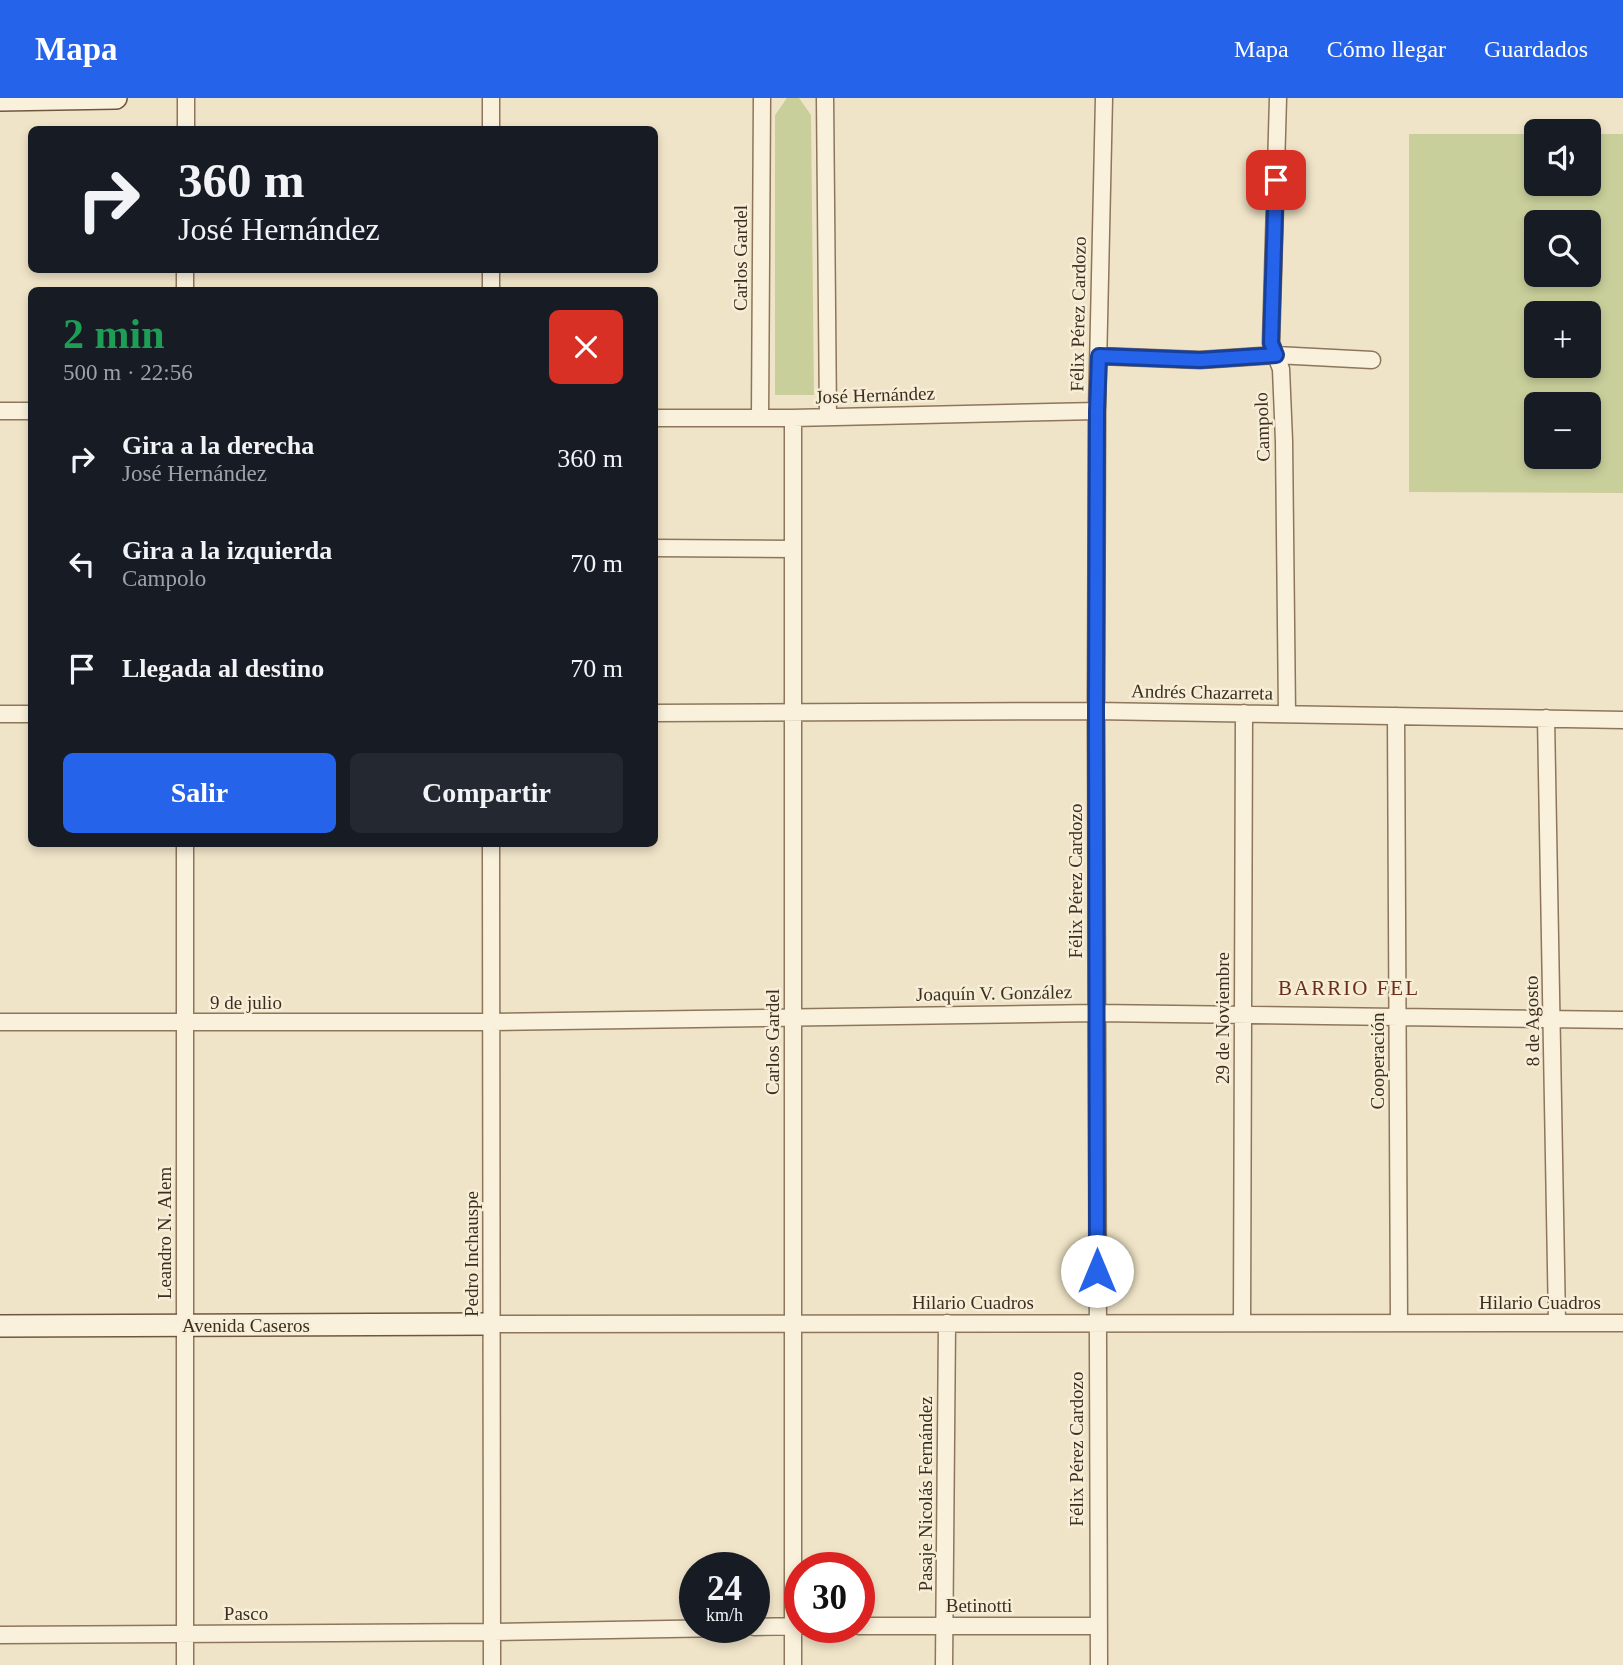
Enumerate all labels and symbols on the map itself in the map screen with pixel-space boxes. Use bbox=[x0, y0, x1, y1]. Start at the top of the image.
pin bbox=[1246, 150, 1306, 210]
street label: Carlos Gardel bbox=[730, 205, 751, 311]
street label: Félix Pérez Cardozo bbox=[1066, 236, 1090, 392]
street label: José Hernández bbox=[815, 382, 935, 408]
street label: Campolo bbox=[1250, 392, 1274, 462]
street label: Andrés Chazarreta bbox=[1131, 680, 1274, 704]
street label: Félix Pérez Cardozo bbox=[1065, 803, 1086, 959]
street label: 29 de Noviembre bbox=[1212, 952, 1233, 1084]
street label: 8 de Agosto bbox=[1521, 975, 1543, 1067]
district label: BARRIO FEL bbox=[1278, 976, 1420, 1000]
street label: Joaquín V. González bbox=[916, 981, 1072, 1005]
street label: Carlos Gardel bbox=[762, 989, 783, 1095]
street label: 9 de julio bbox=[210, 992, 282, 1013]
street label: Cooperación bbox=[1367, 1012, 1388, 1110]
street label: Leandro N. Alem bbox=[154, 1167, 175, 1299]
street label: Pedro Inchauspe bbox=[461, 1191, 482, 1317]
position arrow bbox=[1060, 1234, 1134, 1308]
street label: Hilario Cuadros bbox=[912, 1292, 1034, 1313]
street label: Hilario Cuadros bbox=[1479, 1292, 1601, 1313]
street label: Avenida Caseros bbox=[182, 1315, 310, 1336]
street label: Félix Pérez Cardozo bbox=[1066, 1371, 1087, 1527]
street label: Pasaje Nicolás Fernández bbox=[915, 1396, 936, 1592]
speed limit sign: 30 bbox=[784, 1552, 875, 1643]
street label: Betinotti bbox=[946, 1595, 1012, 1616]
street label: Pasco bbox=[224, 1603, 268, 1624]

